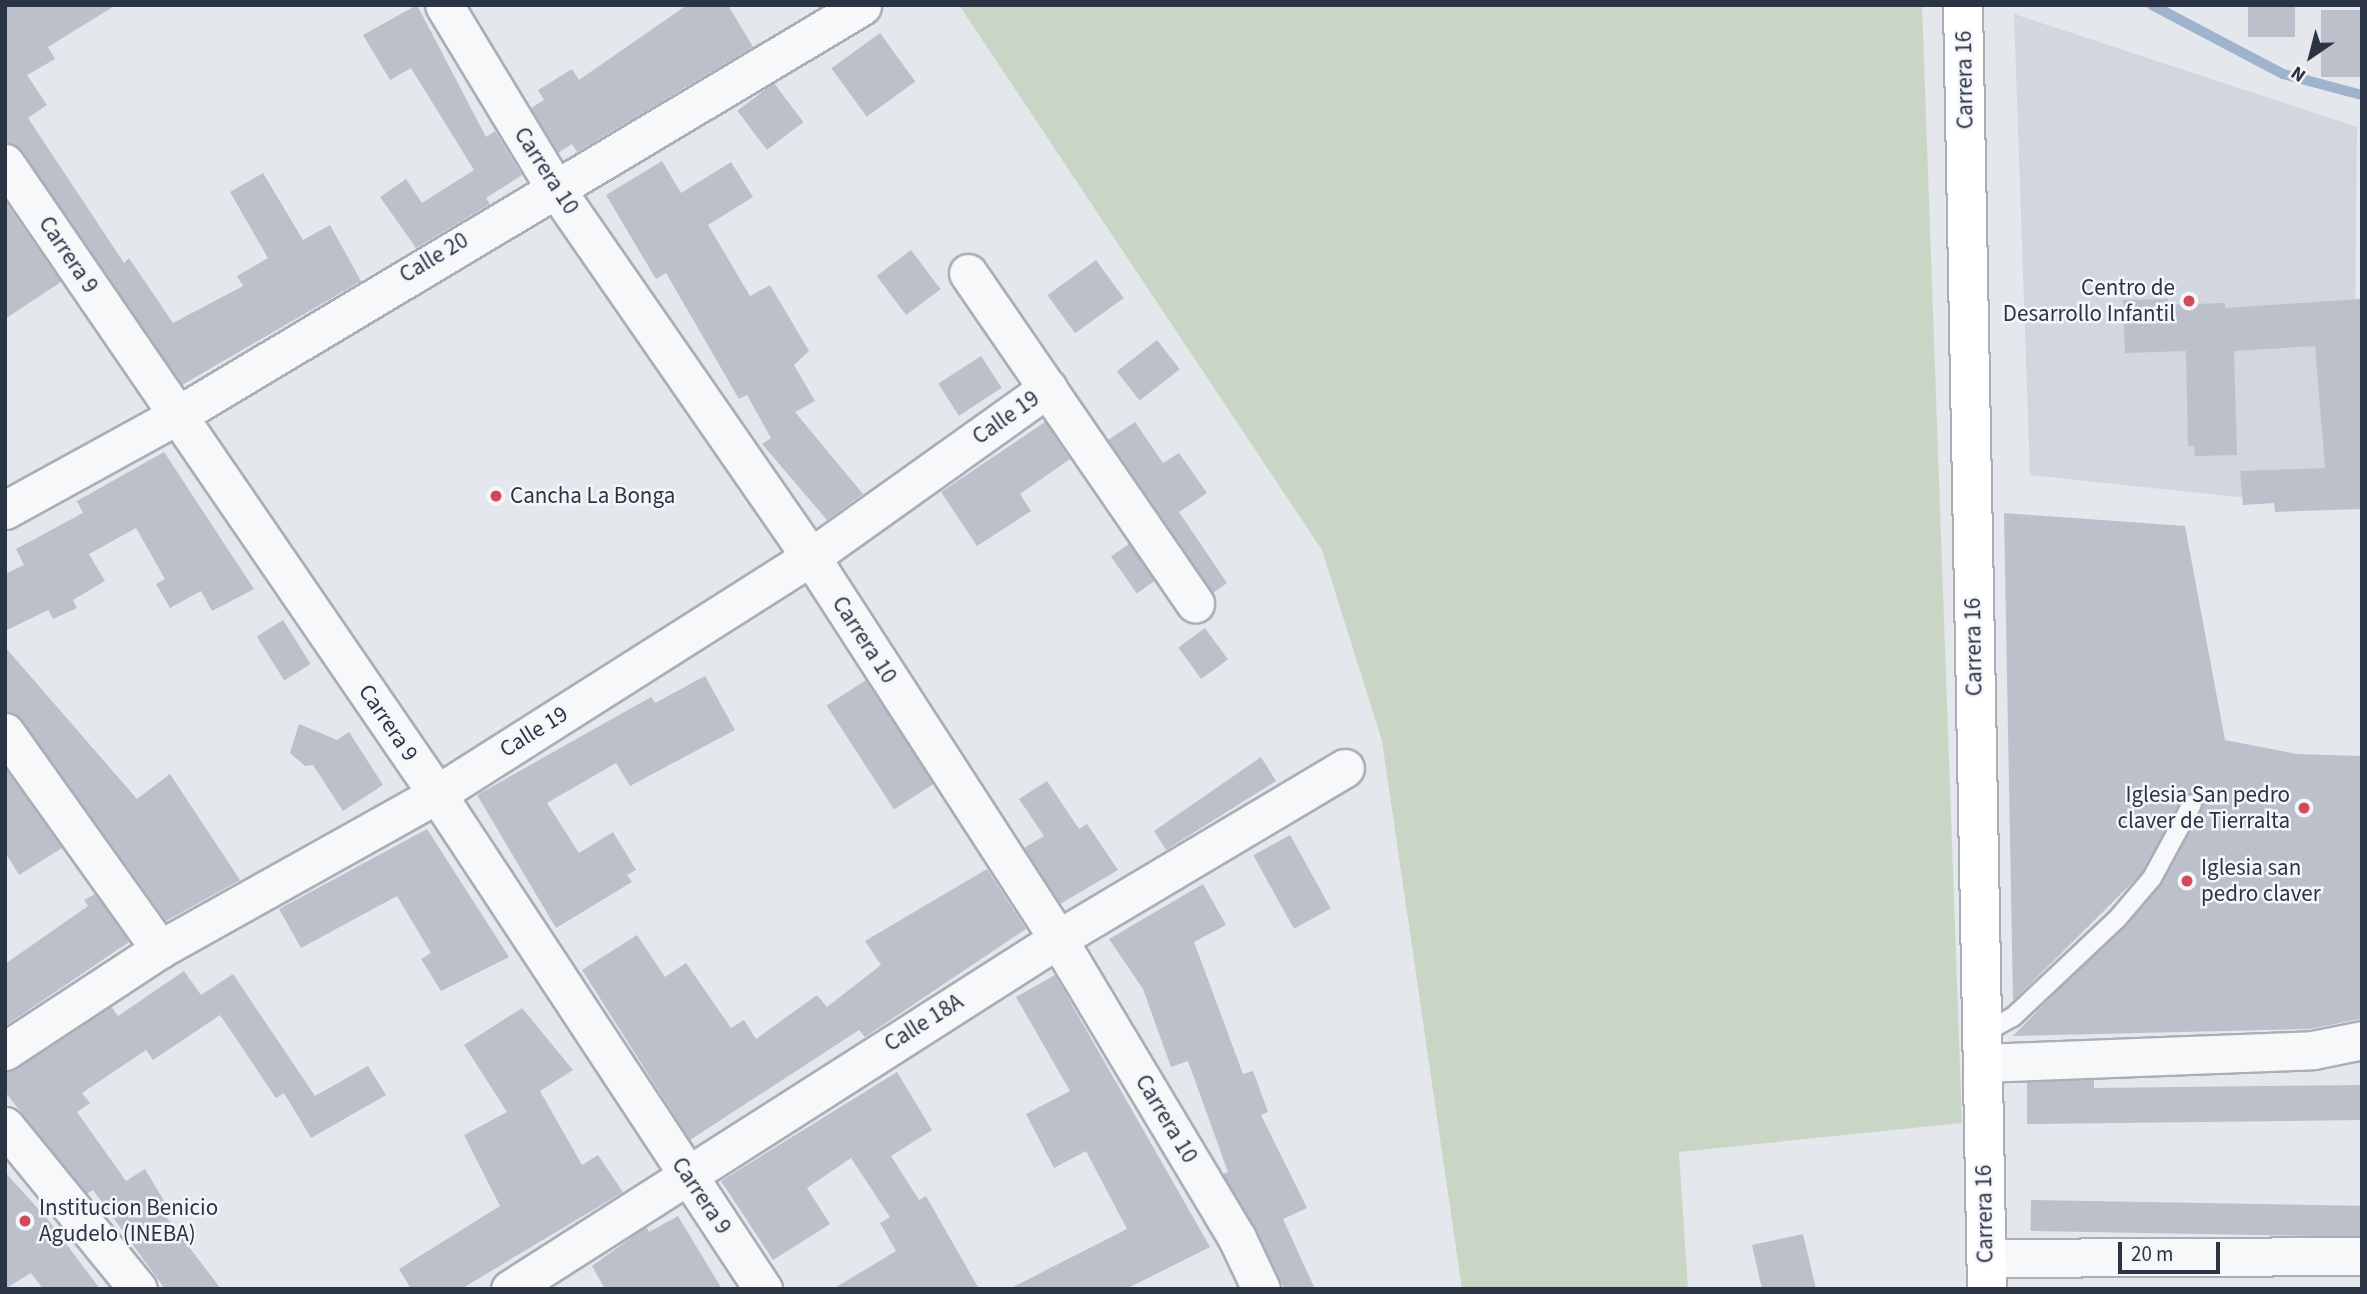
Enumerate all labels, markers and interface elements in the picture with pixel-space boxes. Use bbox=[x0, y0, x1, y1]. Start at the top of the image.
north arrow bbox=[2276, 21, 2346, 91]
street label: Carrera 16 bbox=[1950, 31, 1980, 129]
text: N bbox=[2286, 59, 2312, 88]
street label: Carrera 10 bbox=[508, 122, 584, 220]
street label: Carrera 9 bbox=[32, 211, 104, 299]
street label: Calle 20 bbox=[395, 227, 473, 289]
place label: Centro de Desarrollo Infantil bbox=[2003, 274, 2175, 328]
marker: Centro de Desarrollo Infantil bbox=[2181, 293, 2197, 309]
street label: Calle 19 bbox=[967, 385, 1045, 451]
place label: Cancha La Bonga bbox=[510, 482, 675, 510]
marker: Cancha La Bonga bbox=[488, 488, 504, 504]
street label: Carrera 10 bbox=[826, 591, 902, 689]
street label: Carrera 16 bbox=[1959, 598, 1989, 696]
street label: Carrera 9 bbox=[352, 679, 424, 767]
street label: Calle 19 bbox=[495, 700, 573, 764]
place label: Iglesia San pedro claver de Tierralta bbox=[2117, 781, 2290, 835]
marker: Iglesia San pedro claver de Tierralta bbox=[2296, 800, 2312, 816]
place label: Iglesia san pedro claver bbox=[2201, 854, 2321, 908]
marker: Iglesia san pedro claver bbox=[2179, 873, 2195, 889]
street label: Calle 18A bbox=[879, 988, 969, 1058]
street label: Carrera 10 bbox=[1129, 1070, 1203, 1168]
street label: Carrera 9 bbox=[665, 1152, 737, 1240]
street label: Carrera 16 bbox=[1970, 1165, 2000, 1263]
place label: Institucion Benicio Agudelo (INEBA) bbox=[39, 1194, 218, 1248]
marker: Institucion Benicio Agudelo (INEBA) bbox=[17, 1213, 33, 1229]
scale bar bbox=[2122, 1228, 2224, 1272]
text: 20 m bbox=[2131, 1239, 2173, 1269]

